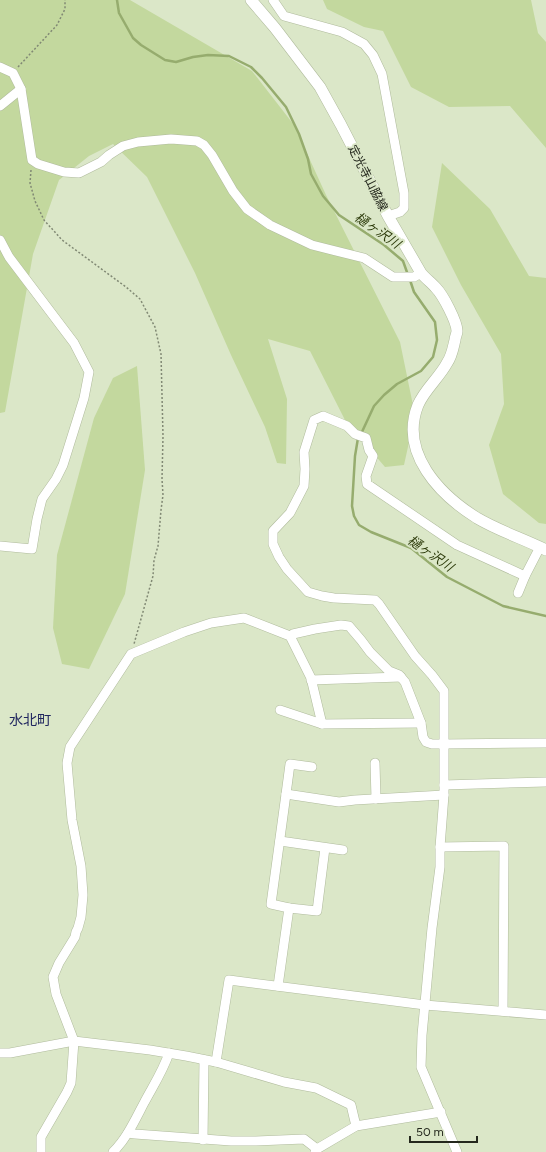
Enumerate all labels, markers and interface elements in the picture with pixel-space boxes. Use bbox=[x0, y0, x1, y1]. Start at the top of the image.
street label: 定光寺山脇線 bbox=[345, 143, 391, 213]
water label: 樋ヶ沢川 bbox=[352, 209, 405, 253]
water label: 樋ヶ沢川 bbox=[405, 532, 458, 576]
district label: 水北町 bbox=[9, 712, 51, 729]
scale bar bbox=[410, 1118, 477, 1144]
text: 50 m bbox=[416, 1125, 444, 1139]

